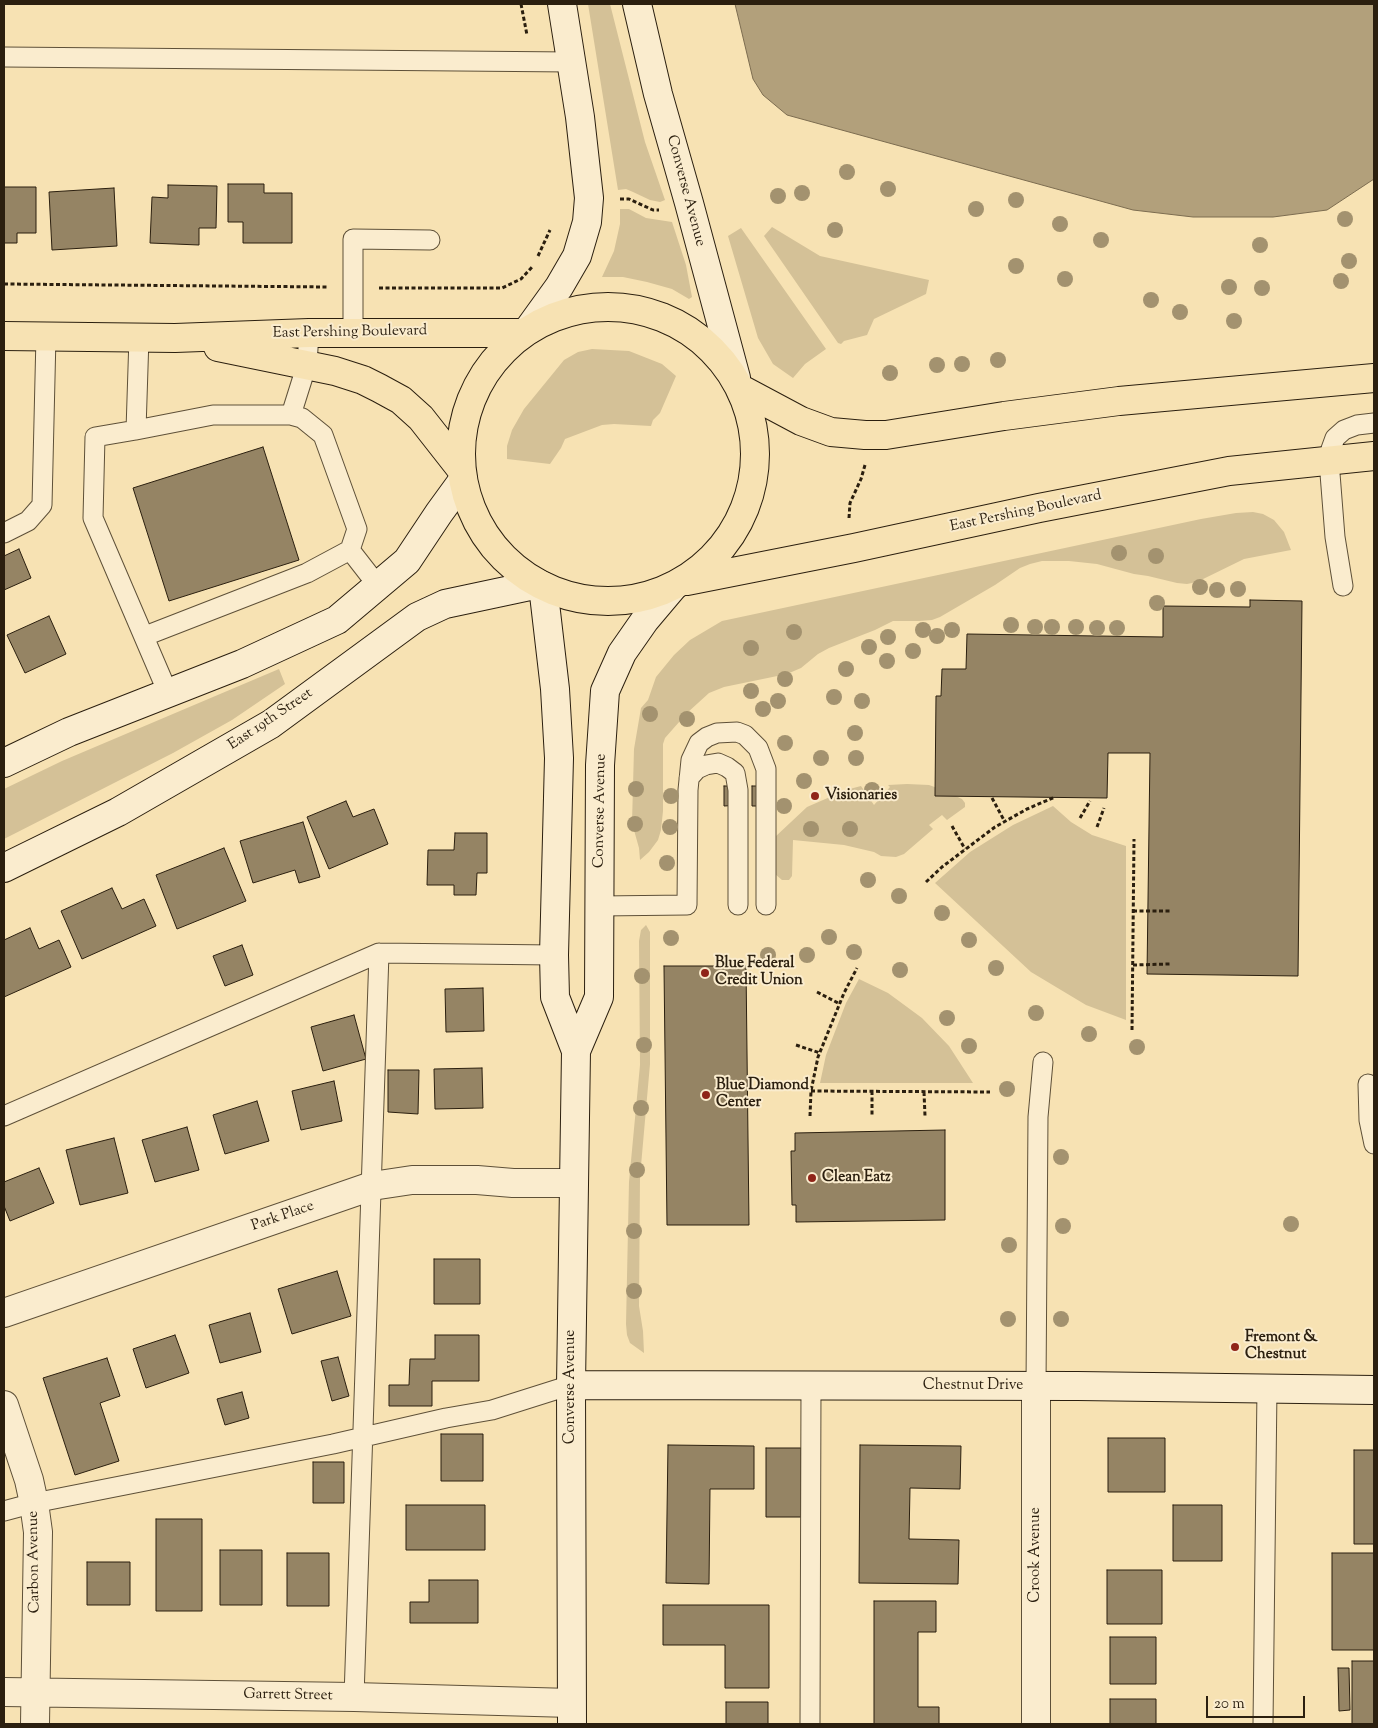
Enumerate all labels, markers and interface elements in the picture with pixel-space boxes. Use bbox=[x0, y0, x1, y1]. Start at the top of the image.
street label: Converse Avenue bbox=[661, 133, 709, 249]
street label: East Pershing Boulevard bbox=[273, 323, 427, 343]
street label: East Pershing Boulevard bbox=[949, 487, 1103, 537]
street label: East 19th Street bbox=[225, 685, 317, 755]
street label: Converse Avenue bbox=[591, 754, 611, 868]
place label: Visionaries bbox=[825, 787, 897, 805]
marker: Visionaries bbox=[809, 790, 821, 802]
place label: Blue Federal Credit Union bbox=[715, 955, 803, 990]
marker: Blue Federal Credit Union bbox=[699, 967, 711, 979]
place label: Blue Diamond Center bbox=[716, 1077, 809, 1112]
marker: Blue Diamond Center bbox=[700, 1089, 712, 1101]
place label: Clean Eatz bbox=[822, 1169, 891, 1187]
marker: Clean Eatz bbox=[806, 1172, 818, 1184]
street label: Park Place bbox=[249, 1198, 317, 1236]
place label: Fremont & Chestnut bbox=[1245, 1329, 1317, 1364]
street label: Converse Avenue bbox=[562, 1330, 580, 1444]
marker: Fremont & Chestnut bbox=[1229, 1341, 1241, 1353]
street label: Chestnut Drive bbox=[923, 1377, 1023, 1395]
street label: Crook Avenue bbox=[1027, 1507, 1045, 1603]
street label: Carbon Avenue bbox=[25, 1511, 45, 1613]
street label: Garrett Street bbox=[243, 1686, 333, 1706]
scale bar bbox=[1208, 1686, 1307, 1718]
text: 20 m bbox=[1214, 1694, 1245, 1715]

